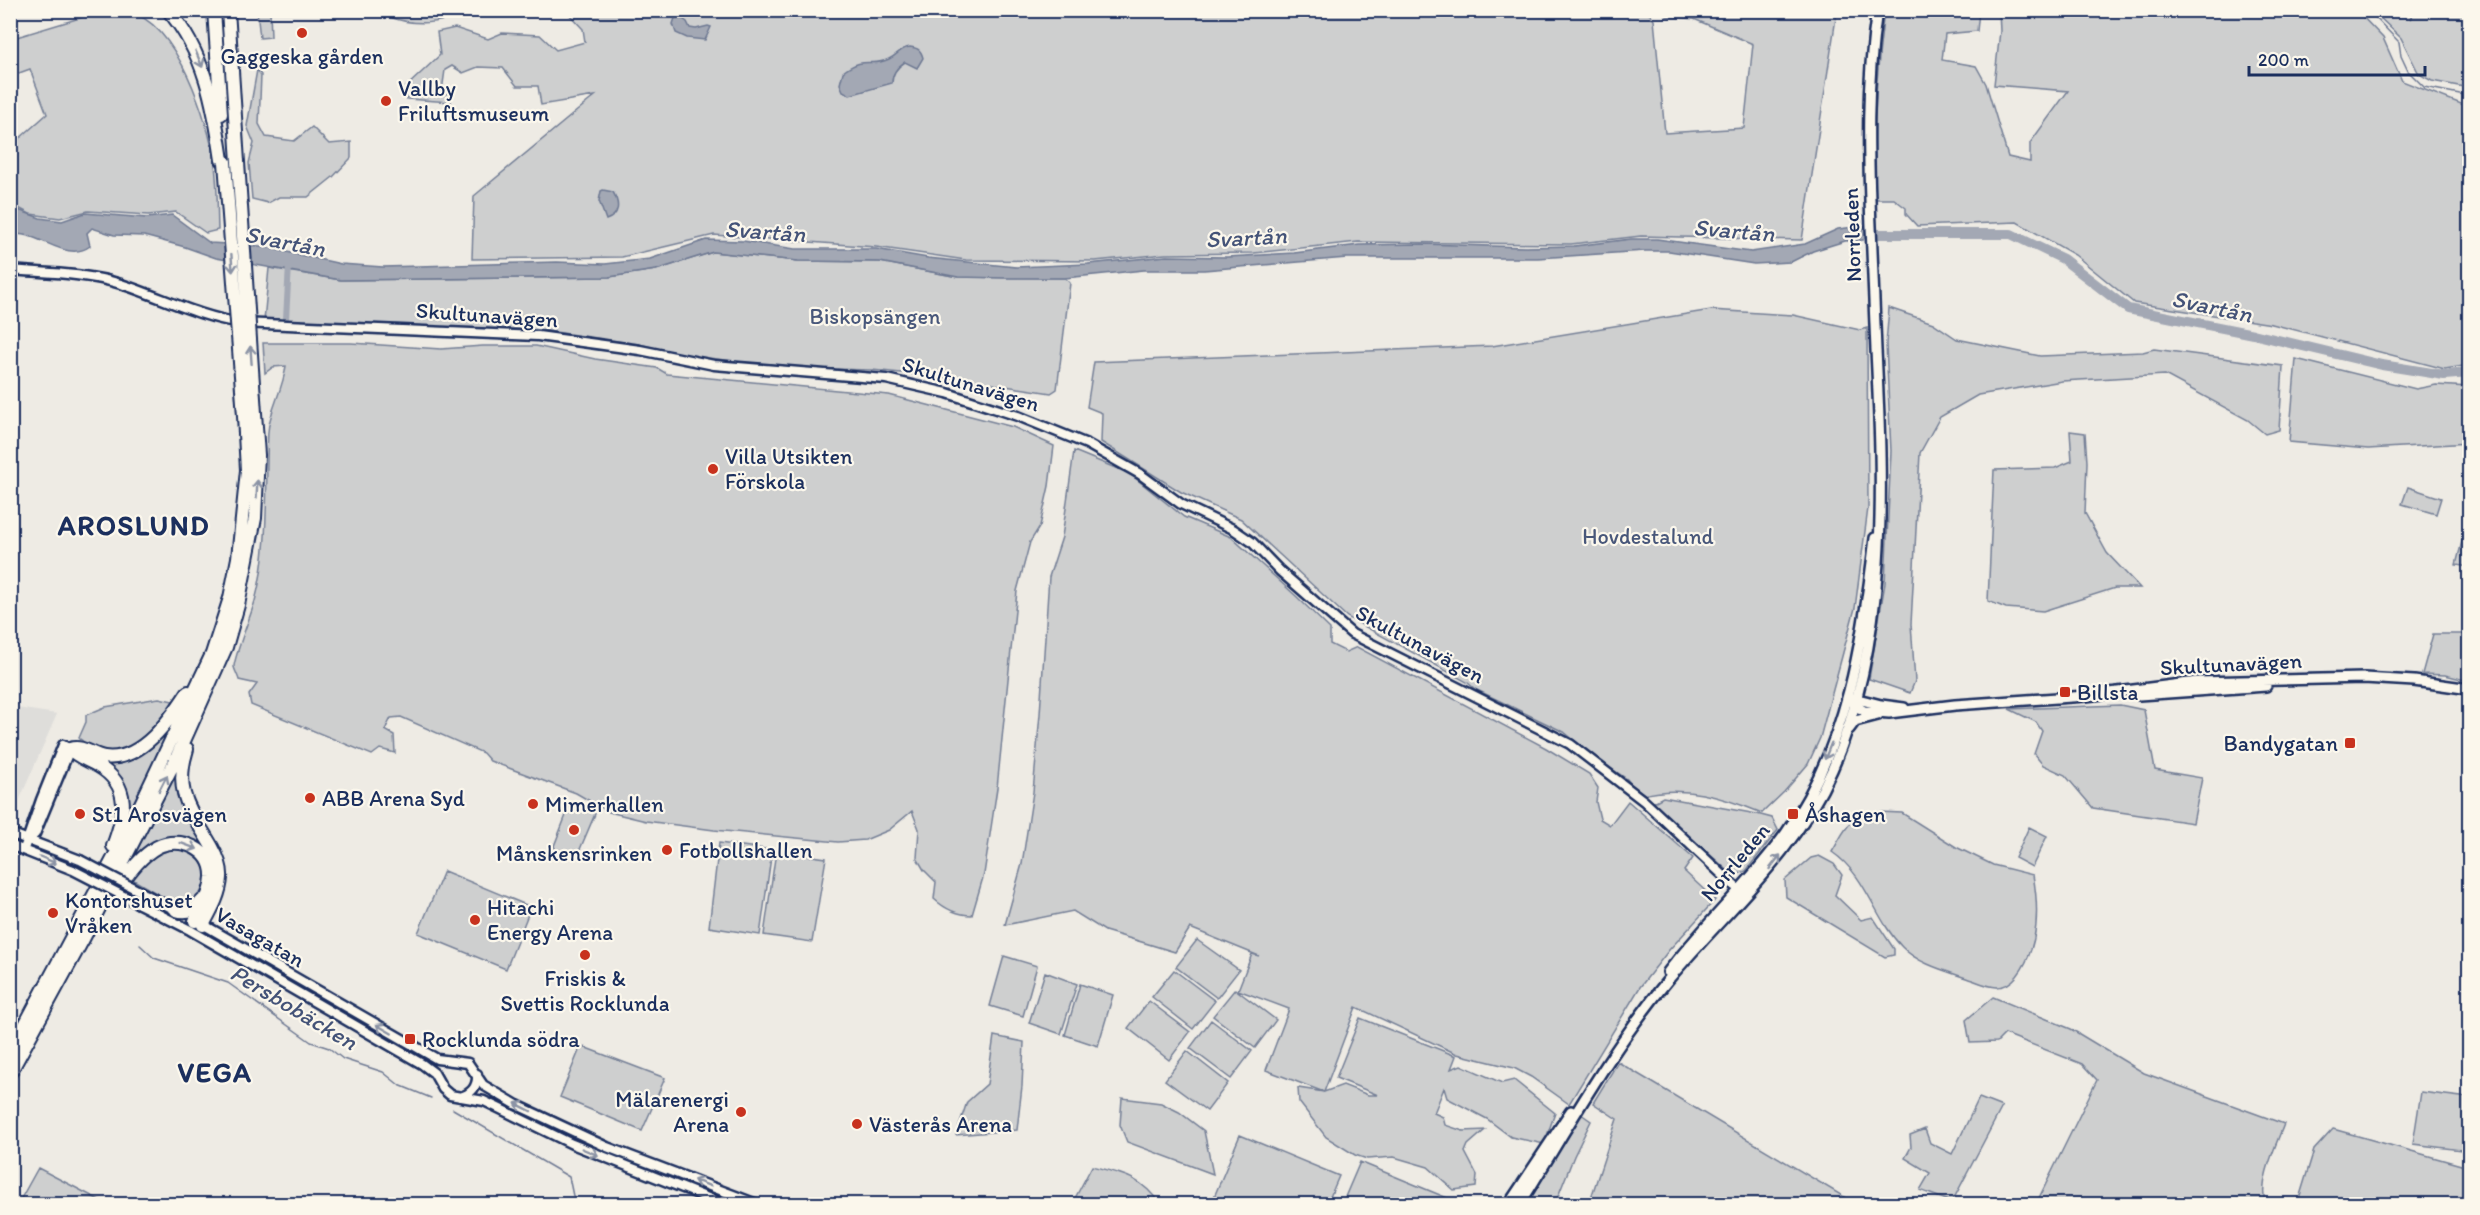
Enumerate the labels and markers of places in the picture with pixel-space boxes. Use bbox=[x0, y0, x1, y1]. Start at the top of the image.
marker: Gaggeska gården bbox=[295, 26, 309, 40]
place label: Gaggeska gården bbox=[221, 43, 384, 70]
place label: Vallby Friluftsmuseum bbox=[398, 75, 550, 127]
marker: Vallby Friluftsmuseum bbox=[379, 94, 393, 108]
place label: Villa Utsikten Förskola bbox=[725, 443, 853, 495]
marker: Villa Utsikten Förskola bbox=[706, 462, 720, 476]
place label: Billsta bbox=[2077, 679, 2138, 706]
marker: Billsta bbox=[2058, 685, 2072, 699]
place label: Bandygatan bbox=[2223, 730, 2339, 757]
marker: Bandygatan bbox=[2343, 736, 2357, 750]
place label: ABB Arena Syd bbox=[322, 785, 465, 812]
marker: ABB Arena Syd bbox=[303, 791, 317, 805]
place label: Mimerhallen bbox=[545, 791, 664, 818]
marker: Mimerhallen bbox=[526, 797, 540, 811]
place label: St1 Arosvägen bbox=[92, 801, 227, 828]
place label: Åshagen bbox=[1805, 801, 1886, 828]
marker: St1 Arosvägen bbox=[73, 807, 87, 821]
marker: Åshagen bbox=[1786, 807, 1800, 821]
marker: Månskensrinken bbox=[567, 823, 581, 837]
place label: Fotbollshallen bbox=[679, 837, 813, 864]
place label: Månskensrinken bbox=[496, 840, 653, 867]
marker: Fotbollshallen bbox=[660, 843, 674, 857]
place label: Kontorshuset Vråken bbox=[65, 887, 193, 939]
place label: Hitachi Energy Arena bbox=[487, 894, 613, 946]
marker: Kontorshuset Vråken bbox=[46, 906, 60, 920]
marker: Hitachi Energy Arena bbox=[468, 913, 482, 927]
marker: Friskis & Svettis Rocklunda bbox=[578, 948, 592, 962]
place label: Friskis & Svettis Rocklunda bbox=[500, 965, 670, 1017]
place label: Rocklunda södra bbox=[422, 1026, 580, 1053]
marker: Rocklunda södra bbox=[403, 1032, 417, 1046]
place label: Mälarenergi Arena bbox=[615, 1086, 729, 1138]
marker: Mälarenergi Arena bbox=[734, 1105, 748, 1119]
place label: Västerås Arena bbox=[869, 1111, 1012, 1138]
marker: Västerås Arena bbox=[850, 1117, 864, 1131]

